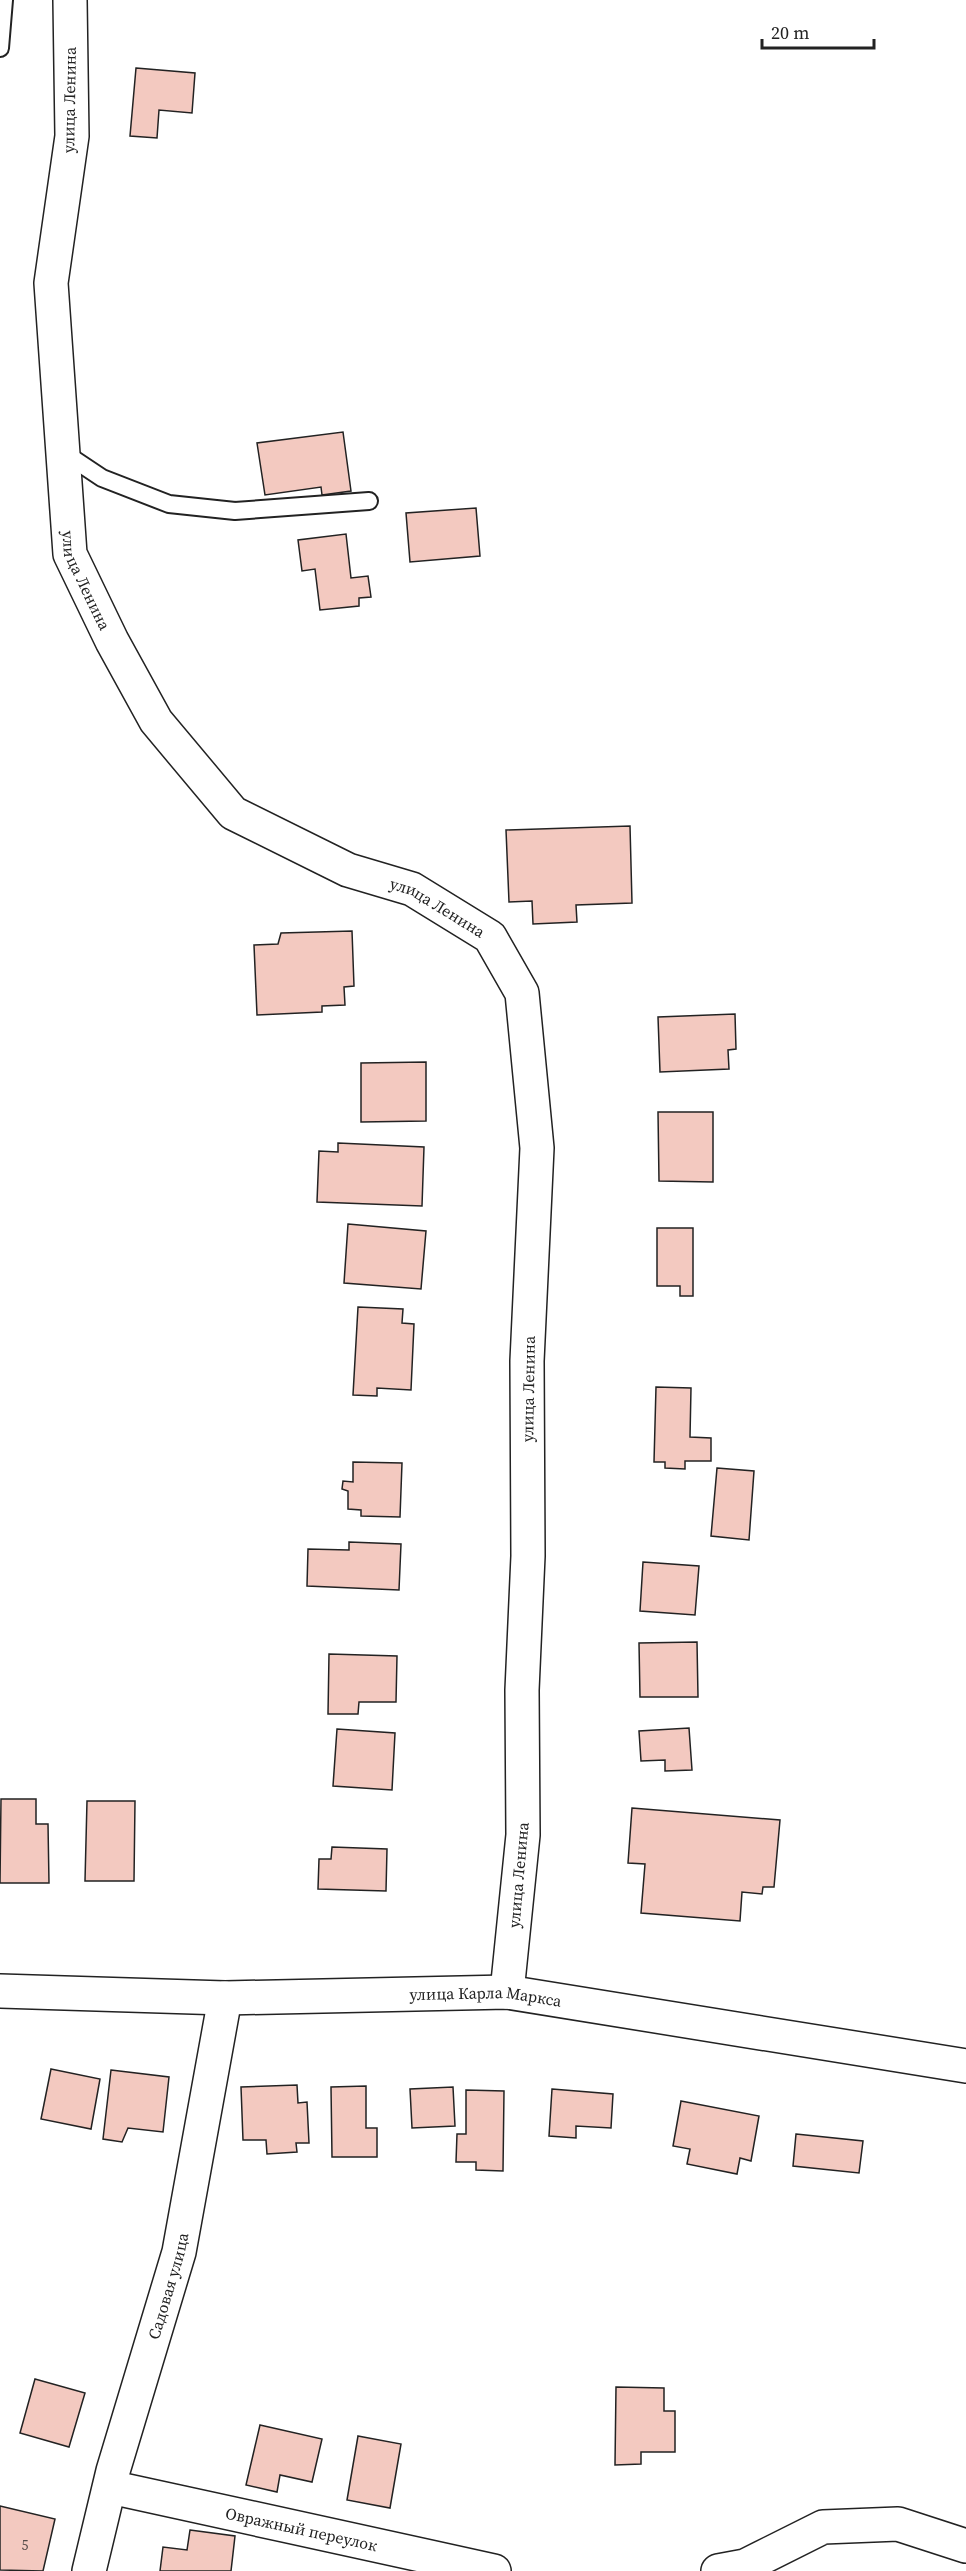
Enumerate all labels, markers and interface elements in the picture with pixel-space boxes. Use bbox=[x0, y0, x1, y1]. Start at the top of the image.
scale bar bbox=[762, 12, 874, 50]
text: 20 m bbox=[771, 20, 809, 45]
street label: улица Ленина bbox=[57, 46, 81, 153]
street label: улица Ленина bbox=[57, 530, 116, 634]
street label: улица Ленина bbox=[387, 872, 490, 943]
street label: улица Ленина bbox=[516, 1335, 540, 1442]
street label: улица Ленина bbox=[502, 1820, 534, 1929]
street label: улица Карла Маркса bbox=[409, 1981, 564, 2012]
street label: Садовая улица bbox=[142, 2230, 193, 2342]
street label: Овражный переулок bbox=[224, 2502, 380, 2556]
house number: 5 bbox=[22, 2535, 29, 2555]

